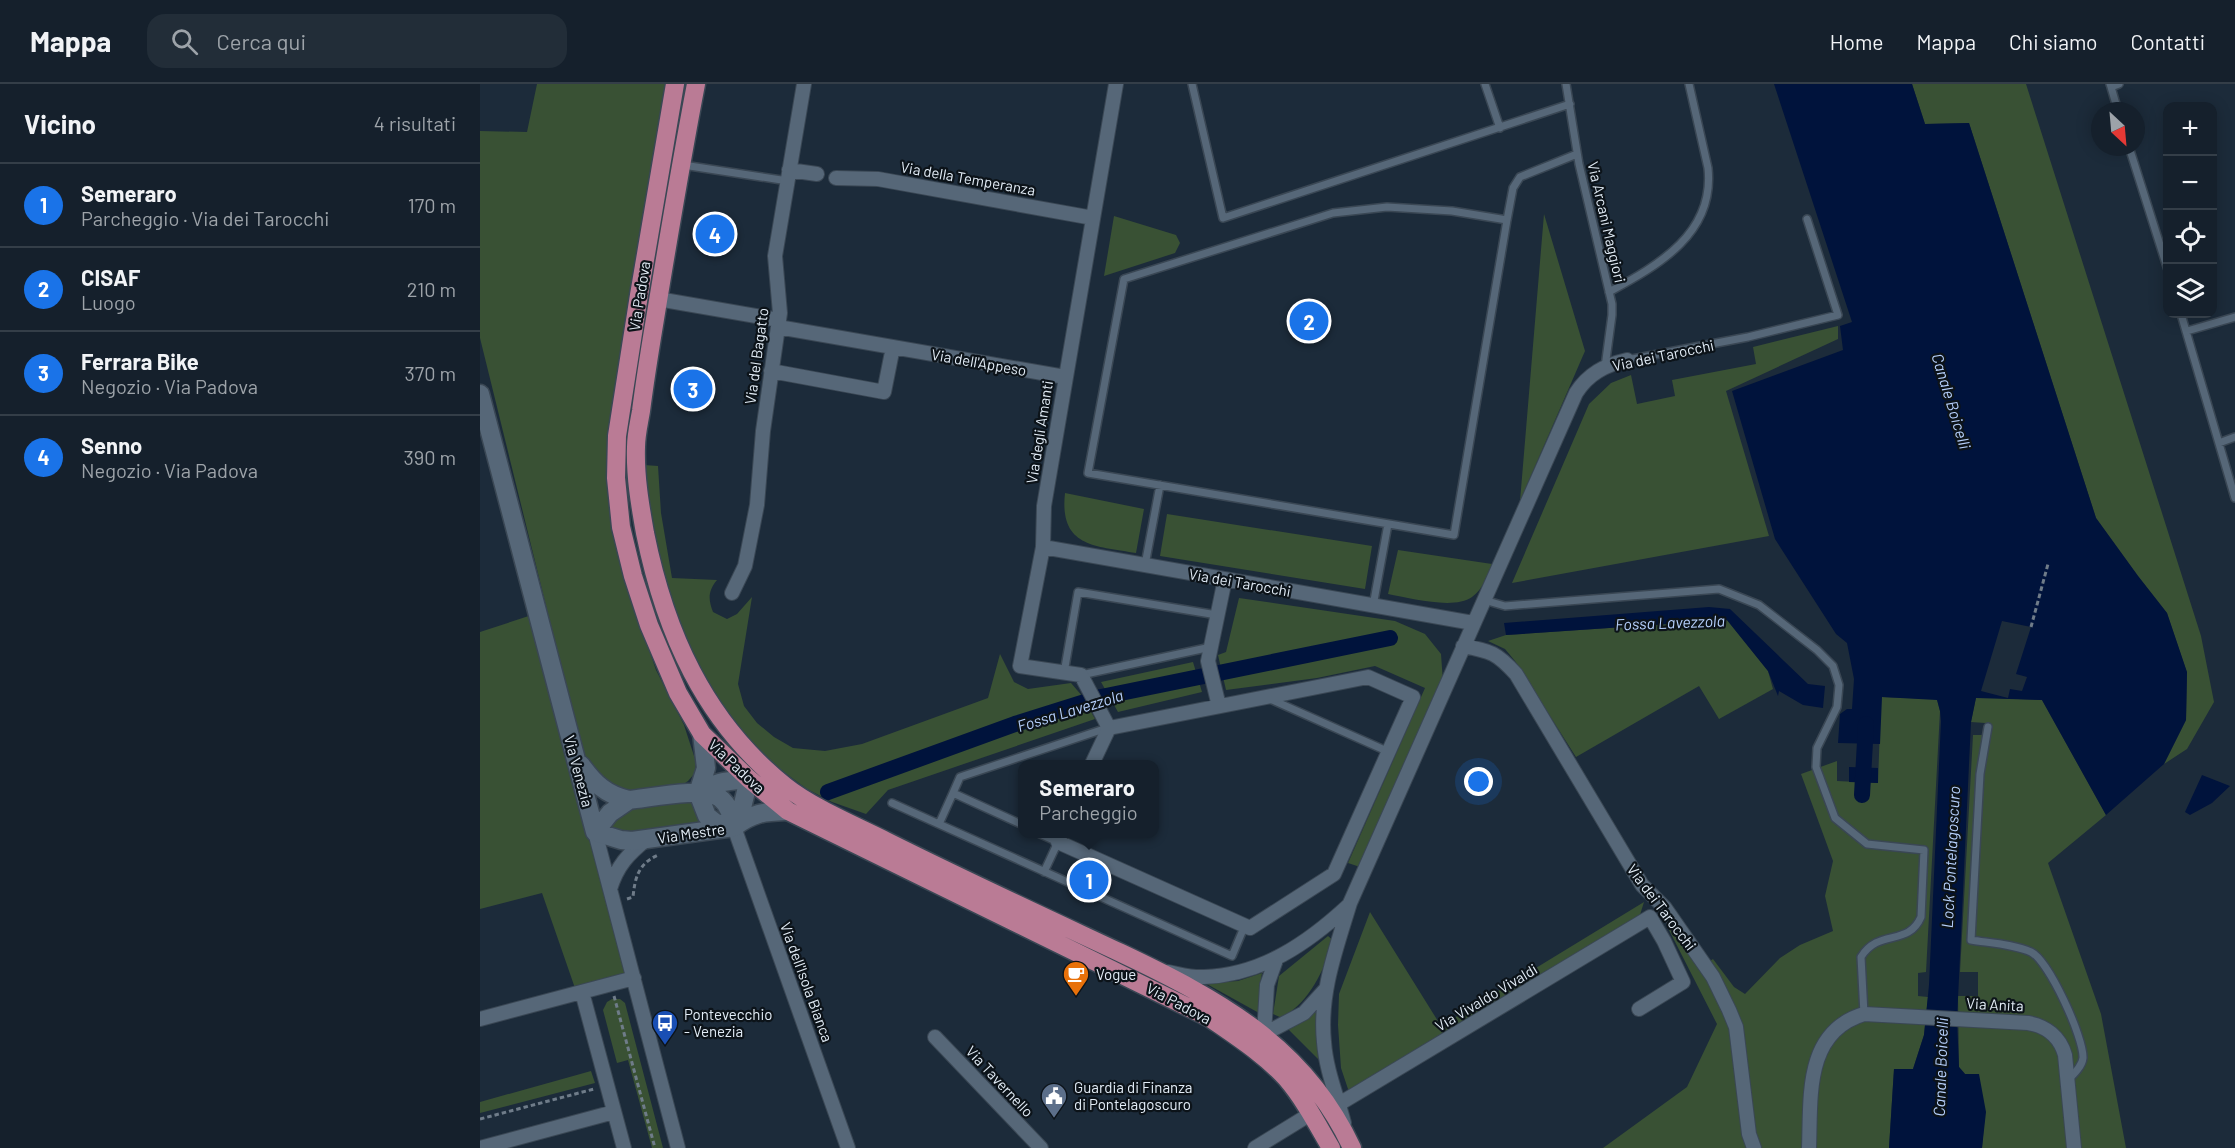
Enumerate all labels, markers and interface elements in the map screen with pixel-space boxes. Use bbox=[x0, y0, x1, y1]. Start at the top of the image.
search box bbox=[147, 14, 567, 68]
text: Mappa bbox=[30, 24, 111, 58]
icon: search bbox=[168, 25, 201, 58]
text: Cerca qui bbox=[216, 28, 306, 54]
text: Home bbox=[1830, 29, 1883, 54]
text: Mappa bbox=[1916, 29, 1976, 54]
text: Chi siamo bbox=[2009, 29, 2098, 54]
text: Contatti bbox=[2131, 29, 2205, 54]
north arrow bbox=[2091, 102, 2145, 156]
map controls bbox=[2163, 102, 2217, 318]
button: + bbox=[2163, 102, 2217, 156]
text: Vicino bbox=[24, 108, 96, 139]
text: 4 risultati bbox=[374, 111, 456, 135]
button: − bbox=[2163, 156, 2217, 210]
street label: Via della Temperanza bbox=[899, 157, 1037, 199]
street label: Via Arcani Maggiori bbox=[1584, 160, 1630, 284]
text: Semeraro bbox=[81, 180, 177, 206]
text: 1 bbox=[40, 193, 47, 217]
text: 170 m bbox=[408, 193, 456, 217]
text: Parcheggio · Via dei Tarocchi bbox=[81, 206, 329, 230]
button: locate bbox=[2163, 210, 2217, 264]
pin: 4 bbox=[696, 212, 734, 256]
street label: Via Padova bbox=[625, 260, 653, 332]
text: CISAF bbox=[81, 264, 140, 290]
button: layers bbox=[2163, 264, 2217, 318]
text: 2 bbox=[38, 277, 49, 301]
text: 210 m bbox=[407, 277, 456, 301]
text: Luogo bbox=[81, 290, 136, 314]
pin: 2 bbox=[1290, 298, 1328, 344]
street label: Via del Bagatto bbox=[740, 306, 772, 406]
street label: Via dei Tarocchi bbox=[1611, 335, 1715, 375]
street label: Via dell'Appeso bbox=[930, 345, 1028, 379]
text: Ferrara Bike bbox=[81, 348, 199, 374]
water label: Canale Boicelli bbox=[1928, 351, 1976, 451]
text: 3 bbox=[38, 361, 49, 385]
text: 370 m bbox=[404, 361, 456, 385]
pin: 3 bbox=[674, 366, 712, 412]
text: Negozio · Via Padova bbox=[81, 374, 258, 398]
street label: Via degli Amanti bbox=[1022, 379, 1056, 485]
text: Senno bbox=[81, 432, 142, 458]
text: 4 bbox=[37, 445, 50, 469]
text: 390 m bbox=[403, 445, 456, 469]
text: Negozio · Via Padova bbox=[81, 458, 258, 482]
street label: Via dei Tarocchi bbox=[1188, 564, 1292, 600]
water label: Fossa Lavezzola bbox=[1615, 611, 1725, 633]
water label: Fossa Lavezzola bbox=[1015, 685, 1125, 735]
street label: Via Venezia bbox=[561, 733, 597, 809]
street label: Via Padova bbox=[705, 735, 769, 797]
popup bbox=[1018, 760, 1159, 838]
your location bbox=[1464, 767, 1493, 796]
text: Semeraro bbox=[1039, 774, 1135, 800]
water label: Lock Pontelagoscuro bbox=[1937, 785, 1963, 929]
text: Parcheggio bbox=[1039, 800, 1138, 824]
street label: Via Mestre bbox=[656, 819, 726, 847]
pin: 1 bbox=[1070, 858, 1108, 902]
street label: Via dei Tarocchi bbox=[1624, 860, 1700, 954]
street label: Via dell'Isola Bianca bbox=[777, 920, 837, 1044]
cafe icon: Vogue bbox=[1061, 959, 1091, 997]
street label: Via Vivaldo Vivaldi bbox=[1432, 959, 1540, 1035]
place label: Vogue bbox=[1096, 965, 1136, 983]
street label: Via Padova bbox=[1144, 979, 1214, 1027]
street label: Via Anita bbox=[1966, 994, 2024, 1014]
place label: Pontevecchio - Venezia bbox=[684, 1005, 772, 1040]
bus stop icon: Pontevecchio - Venezia bbox=[650, 1008, 680, 1046]
water label: Canale Boicelli bbox=[1929, 1017, 1951, 1117]
street label: Via Tavernello bbox=[963, 1042, 1037, 1120]
place label: Guardia di Finanza di Pontelagoscuro bbox=[1074, 1078, 1193, 1113]
public building icon: Guardia di Finanza di Pontelagoscuro bbox=[1039, 1081, 1069, 1119]

